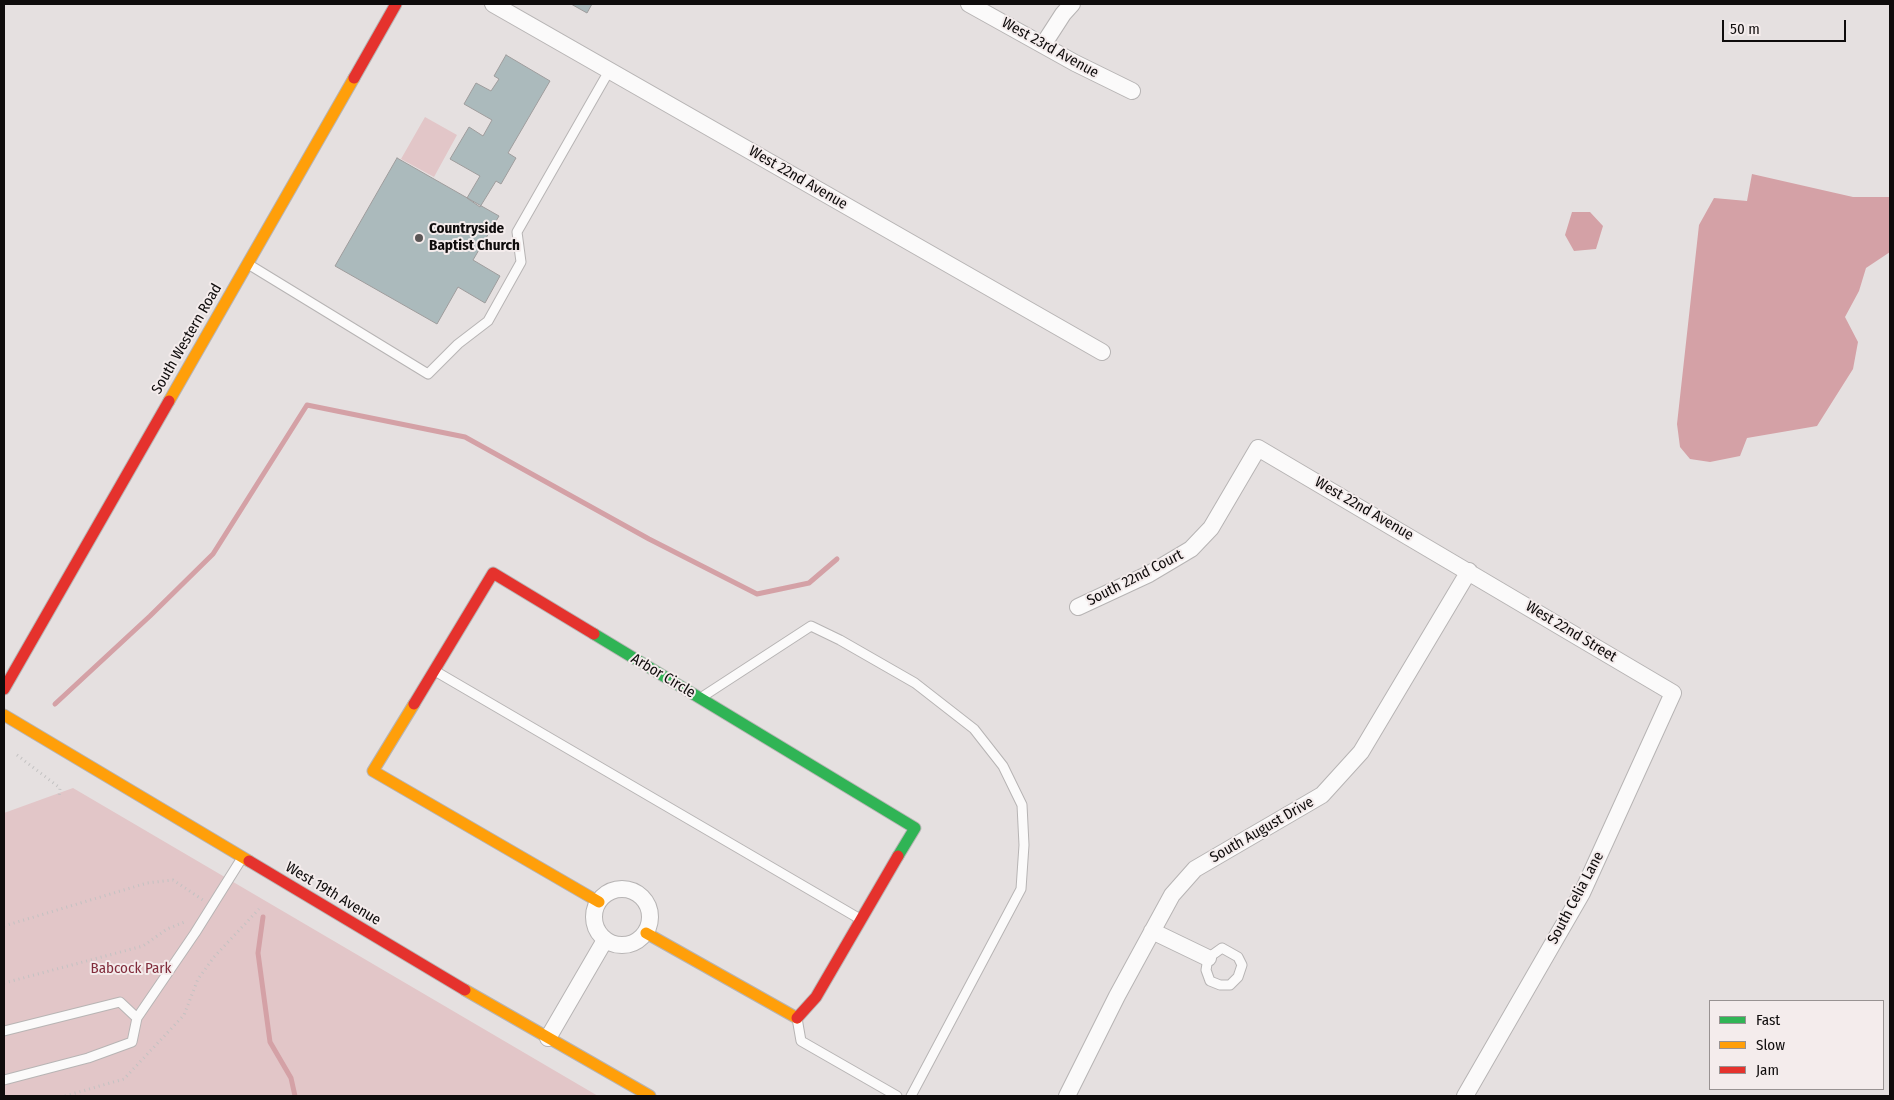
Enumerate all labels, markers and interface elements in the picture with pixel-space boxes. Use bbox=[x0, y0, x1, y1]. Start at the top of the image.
scale bar bbox=[1724, 10, 1848, 42]
street label: West 23rd Avenue bbox=[998, 14, 1102, 82]
text: 50 m bbox=[1730, 20, 1760, 38]
street label: West 22nd Avenue bbox=[745, 142, 851, 214]
place label: Countryside Baptist Church bbox=[429, 220, 520, 255]
marker: Countryside Baptist Church bbox=[413, 232, 425, 244]
street label: South Western Road bbox=[148, 281, 226, 397]
street label: West 22nd Avenue bbox=[1311, 473, 1417, 545]
street label: South 22nd Court bbox=[1084, 546, 1186, 610]
street label: West 22nd Street bbox=[1522, 598, 1620, 666]
street label: Arbor Circle bbox=[628, 650, 698, 702]
street label: South August Drive bbox=[1207, 793, 1317, 867]
street label: South Celia Lane bbox=[1544, 849, 1608, 947]
street label: West 19th Avenue bbox=[282, 859, 384, 929]
park label: Babcock Park bbox=[90, 960, 172, 978]
legend bbox=[1709, 1000, 1884, 1090]
text: Fast bbox=[1756, 1011, 1780, 1029]
text: Slow bbox=[1756, 1036, 1785, 1054]
text: Jam bbox=[1756, 1061, 1779, 1079]

